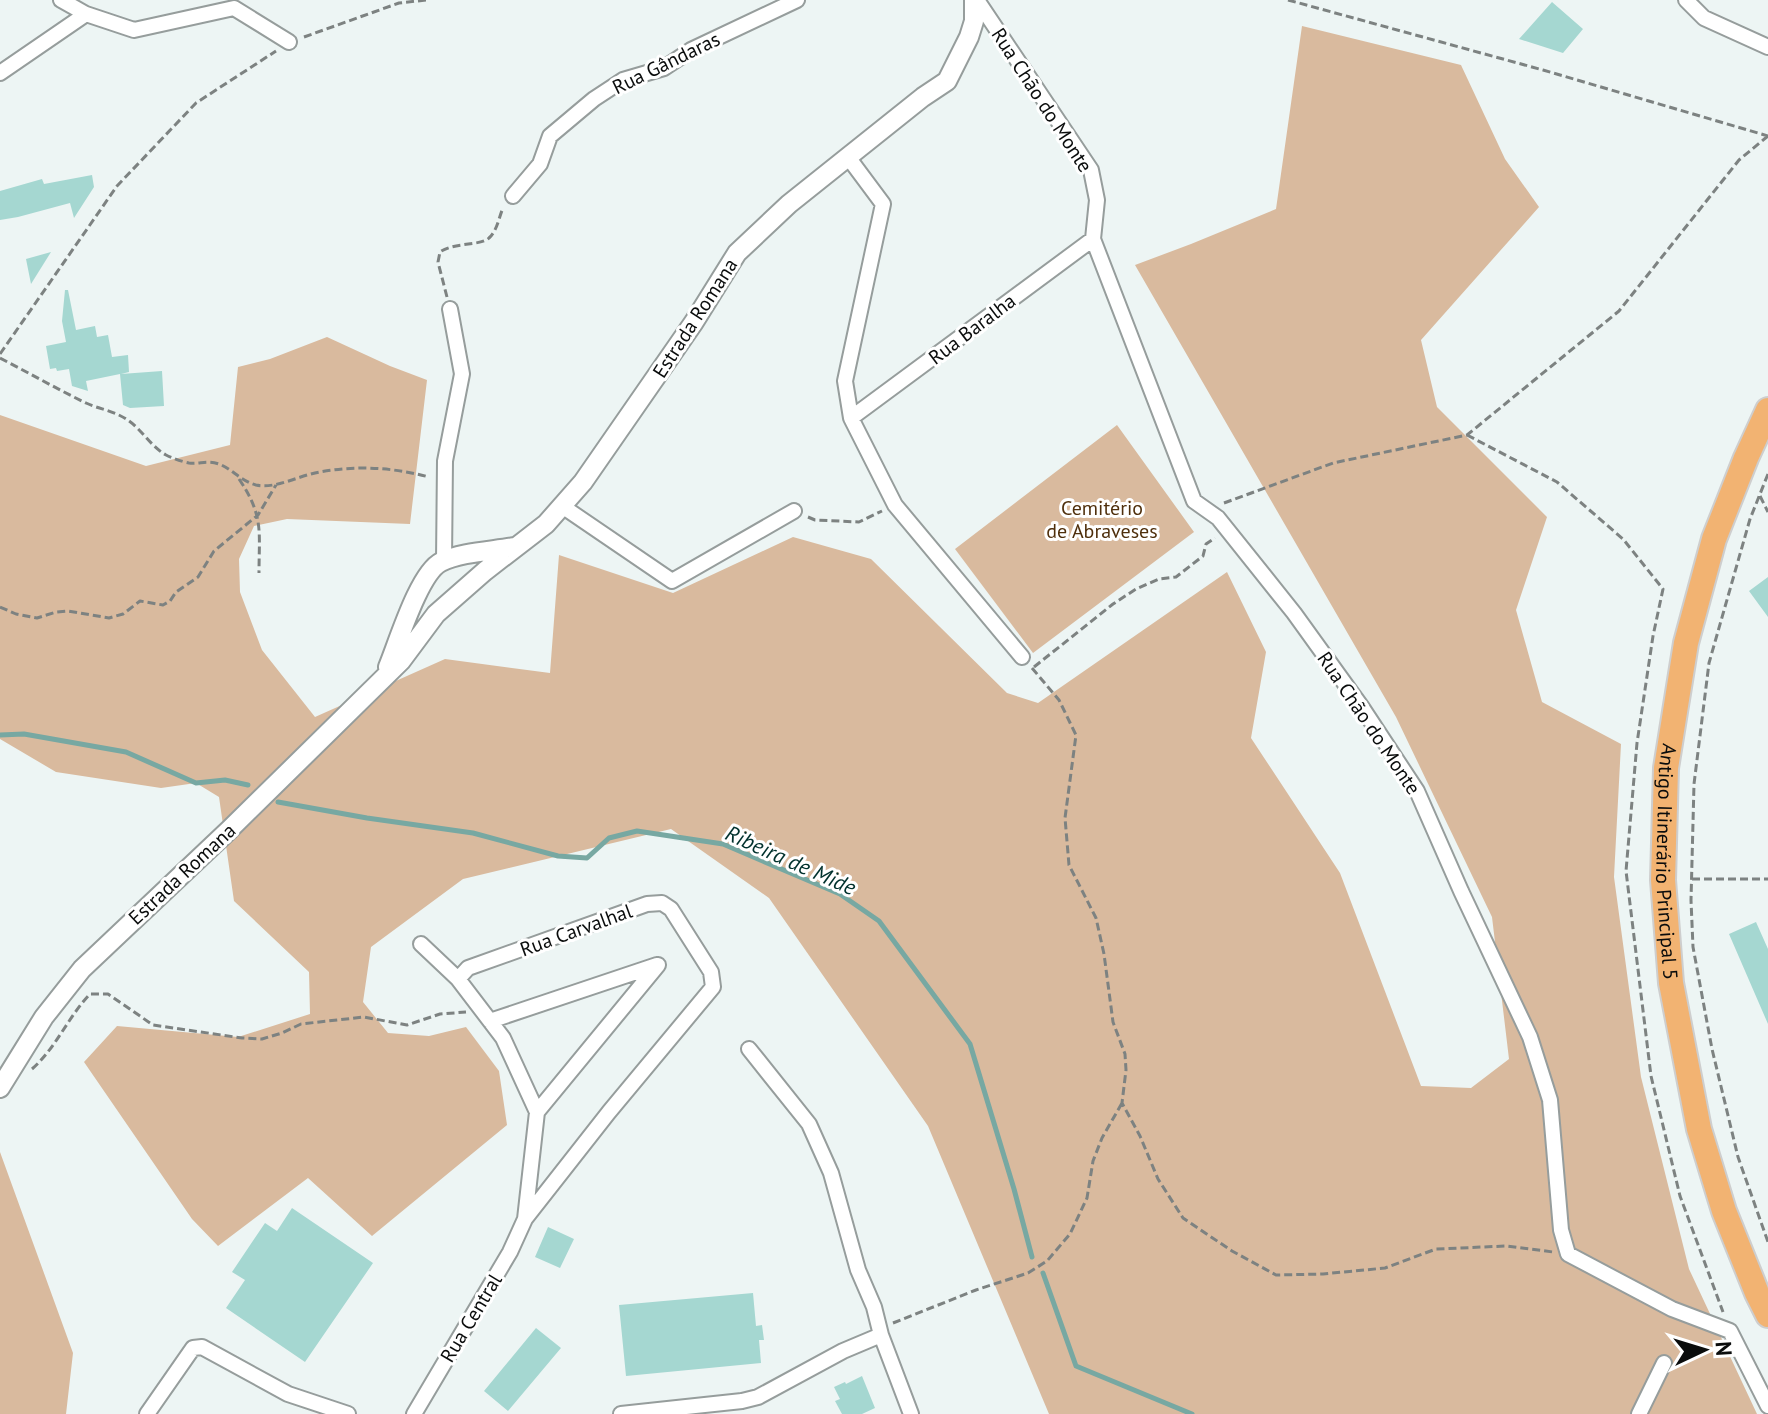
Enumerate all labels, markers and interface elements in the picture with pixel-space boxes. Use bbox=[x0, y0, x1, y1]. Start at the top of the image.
street label: Rua Chão do Monte bbox=[986, 23, 1098, 177]
street label: Rua Gândaras bbox=[608, 26, 724, 100]
street label: Estrada Romana bbox=[647, 253, 743, 383]
street label: Rua Baralha bbox=[923, 288, 1021, 370]
park label: Cemitério de Abraveses bbox=[1046, 495, 1158, 544]
street label: Rua Chão do Monte bbox=[1311, 646, 1427, 800]
street label: Antigo Itinerário Principal 5 bbox=[1650, 742, 1684, 981]
street label: Estrada Romana bbox=[123, 818, 241, 930]
water label: Ribeira de Mide bbox=[721, 819, 861, 902]
street label: Rua Carvalhal bbox=[516, 898, 636, 962]
street label: Rua Central bbox=[434, 1269, 508, 1367]
north arrow bbox=[1664, 1310, 1744, 1390]
text: N bbox=[1709, 1340, 1738, 1357]

